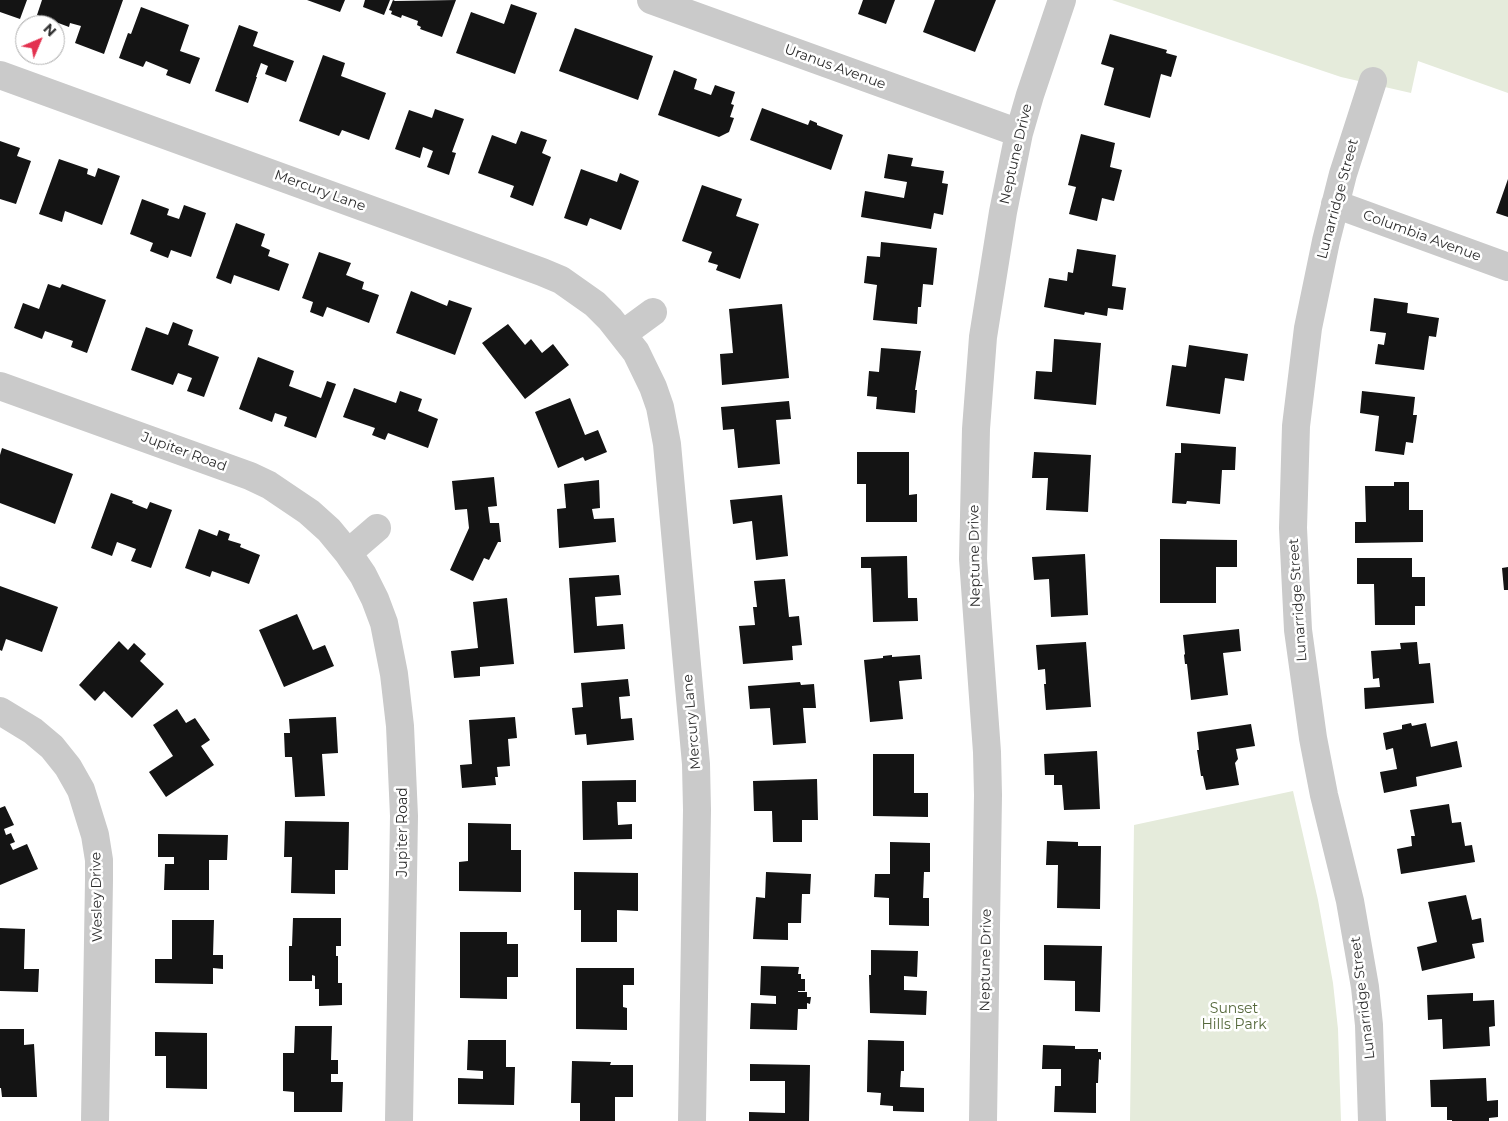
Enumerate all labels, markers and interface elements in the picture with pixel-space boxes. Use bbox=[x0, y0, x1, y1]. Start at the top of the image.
north arrow bbox=[15, 15, 65, 65]
text: N bbox=[40, 20, 60, 40]
street label: Uranus Avenue bbox=[782, 41, 888, 93]
street label: Neptune Drive bbox=[996, 102, 1036, 206]
street label: Lunarridge Street bbox=[1314, 137, 1362, 261]
street label: Mercury Lane bbox=[272, 167, 368, 215]
street label: Columbia Avenue bbox=[1361, 207, 1483, 265]
street label: Jupiter Road bbox=[139, 429, 229, 475]
street label: Neptune Drive bbox=[966, 505, 984, 607]
street label: Lunarridge Street bbox=[1285, 538, 1311, 662]
street label: Mercury Lane bbox=[679, 674, 705, 770]
street label: Jupiter Road bbox=[395, 787, 411, 877]
street label: Wesley Drive bbox=[88, 852, 106, 942]
street label: Neptune Drive bbox=[977, 909, 995, 1011]
street label: Lunarridge Street bbox=[1347, 936, 1379, 1060]
park label: Sunset Hills Park bbox=[1201, 1001, 1267, 1034]

